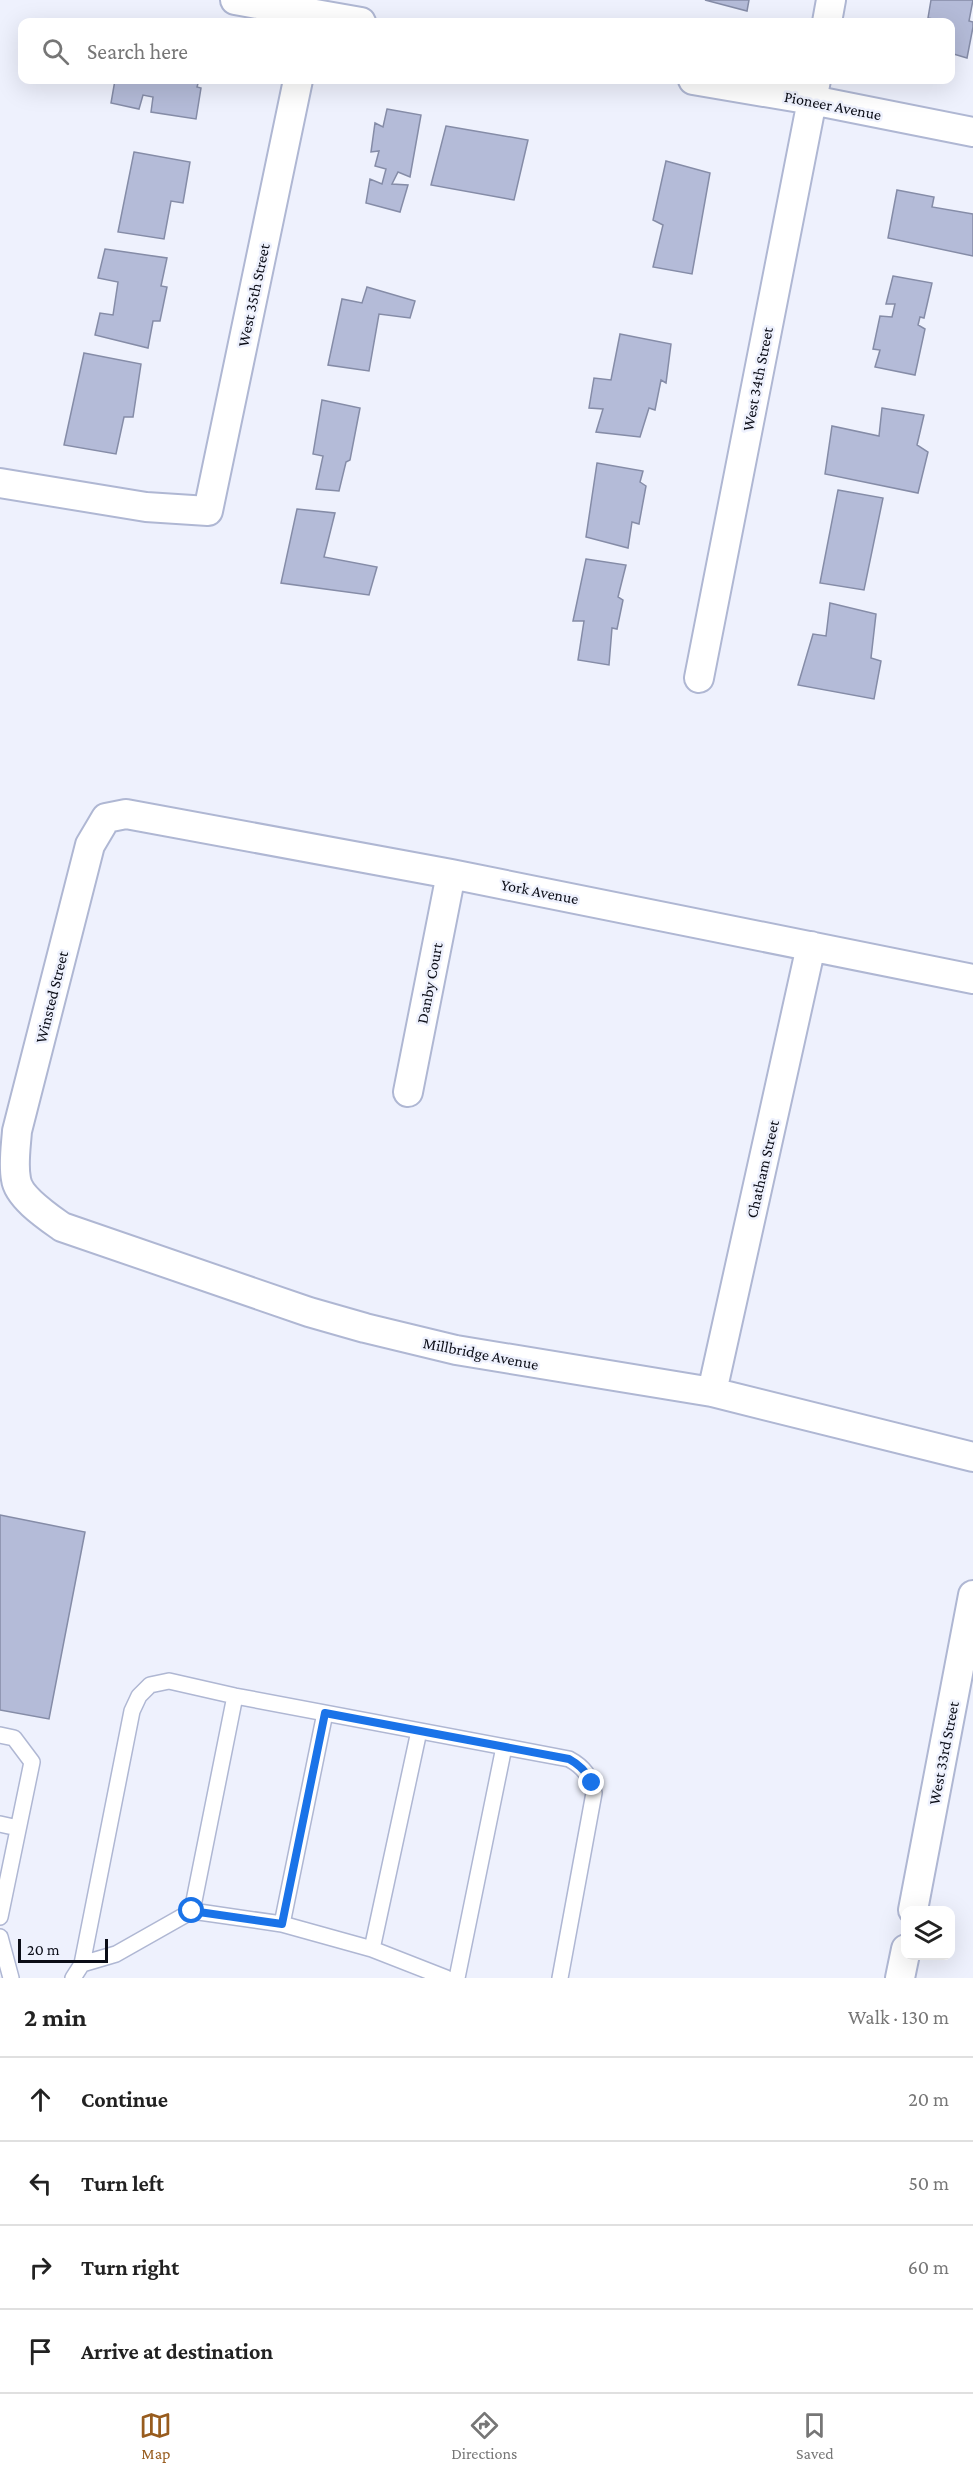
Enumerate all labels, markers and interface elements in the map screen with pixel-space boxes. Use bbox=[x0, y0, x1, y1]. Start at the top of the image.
search box bbox=[18, 18, 955, 84]
icon: search bbox=[39, 35, 72, 68]
text: Search here bbox=[87, 39, 188, 64]
street label: Pioneer Avenue bbox=[783, 88, 883, 123]
street label: West 35th Street bbox=[234, 241, 273, 348]
street label: West 34th Street bbox=[739, 325, 776, 433]
street label: York Avenue bbox=[500, 876, 580, 907]
street label: Danby Court bbox=[413, 941, 447, 1025]
street label: Winsted Street bbox=[32, 948, 71, 1045]
street label: Chatham Street bbox=[743, 1118, 782, 1220]
street label: Millbridge Avenue bbox=[422, 1334, 540, 1374]
street label: West 33rd Street bbox=[925, 1699, 962, 1806]
route end bbox=[578, 1769, 604, 1795]
route start bbox=[178, 1897, 204, 1923]
map controls bbox=[901, 1906, 955, 1960]
button: layers bbox=[901, 1906, 955, 1960]
scale bar bbox=[18, 1936, 108, 1964]
text: 20 m bbox=[27, 1941, 60, 1958]
text: 2 min bbox=[24, 2003, 87, 2032]
text: Walk · 130 m bbox=[848, 2006, 949, 2028]
icon: ahead bbox=[24, 2083, 57, 2116]
text: Continue bbox=[81, 2087, 168, 2112]
text: 20 m bbox=[908, 2088, 949, 2110]
icon: left bbox=[24, 2167, 57, 2200]
text: Turn left bbox=[81, 2171, 164, 2196]
text: 50 m bbox=[908, 2172, 949, 2194]
icon: right bbox=[24, 2251, 57, 2284]
text: Turn right bbox=[81, 2255, 179, 2280]
text: 60 m bbox=[908, 2256, 949, 2278]
icon: arrive bbox=[24, 2335, 57, 2368]
text: Arrive at destination bbox=[81, 2339, 273, 2364]
tab: Map bbox=[139, 2409, 172, 2462]
tab: Directions bbox=[451, 2409, 517, 2462]
tab: Saved bbox=[796, 2409, 834, 2462]

